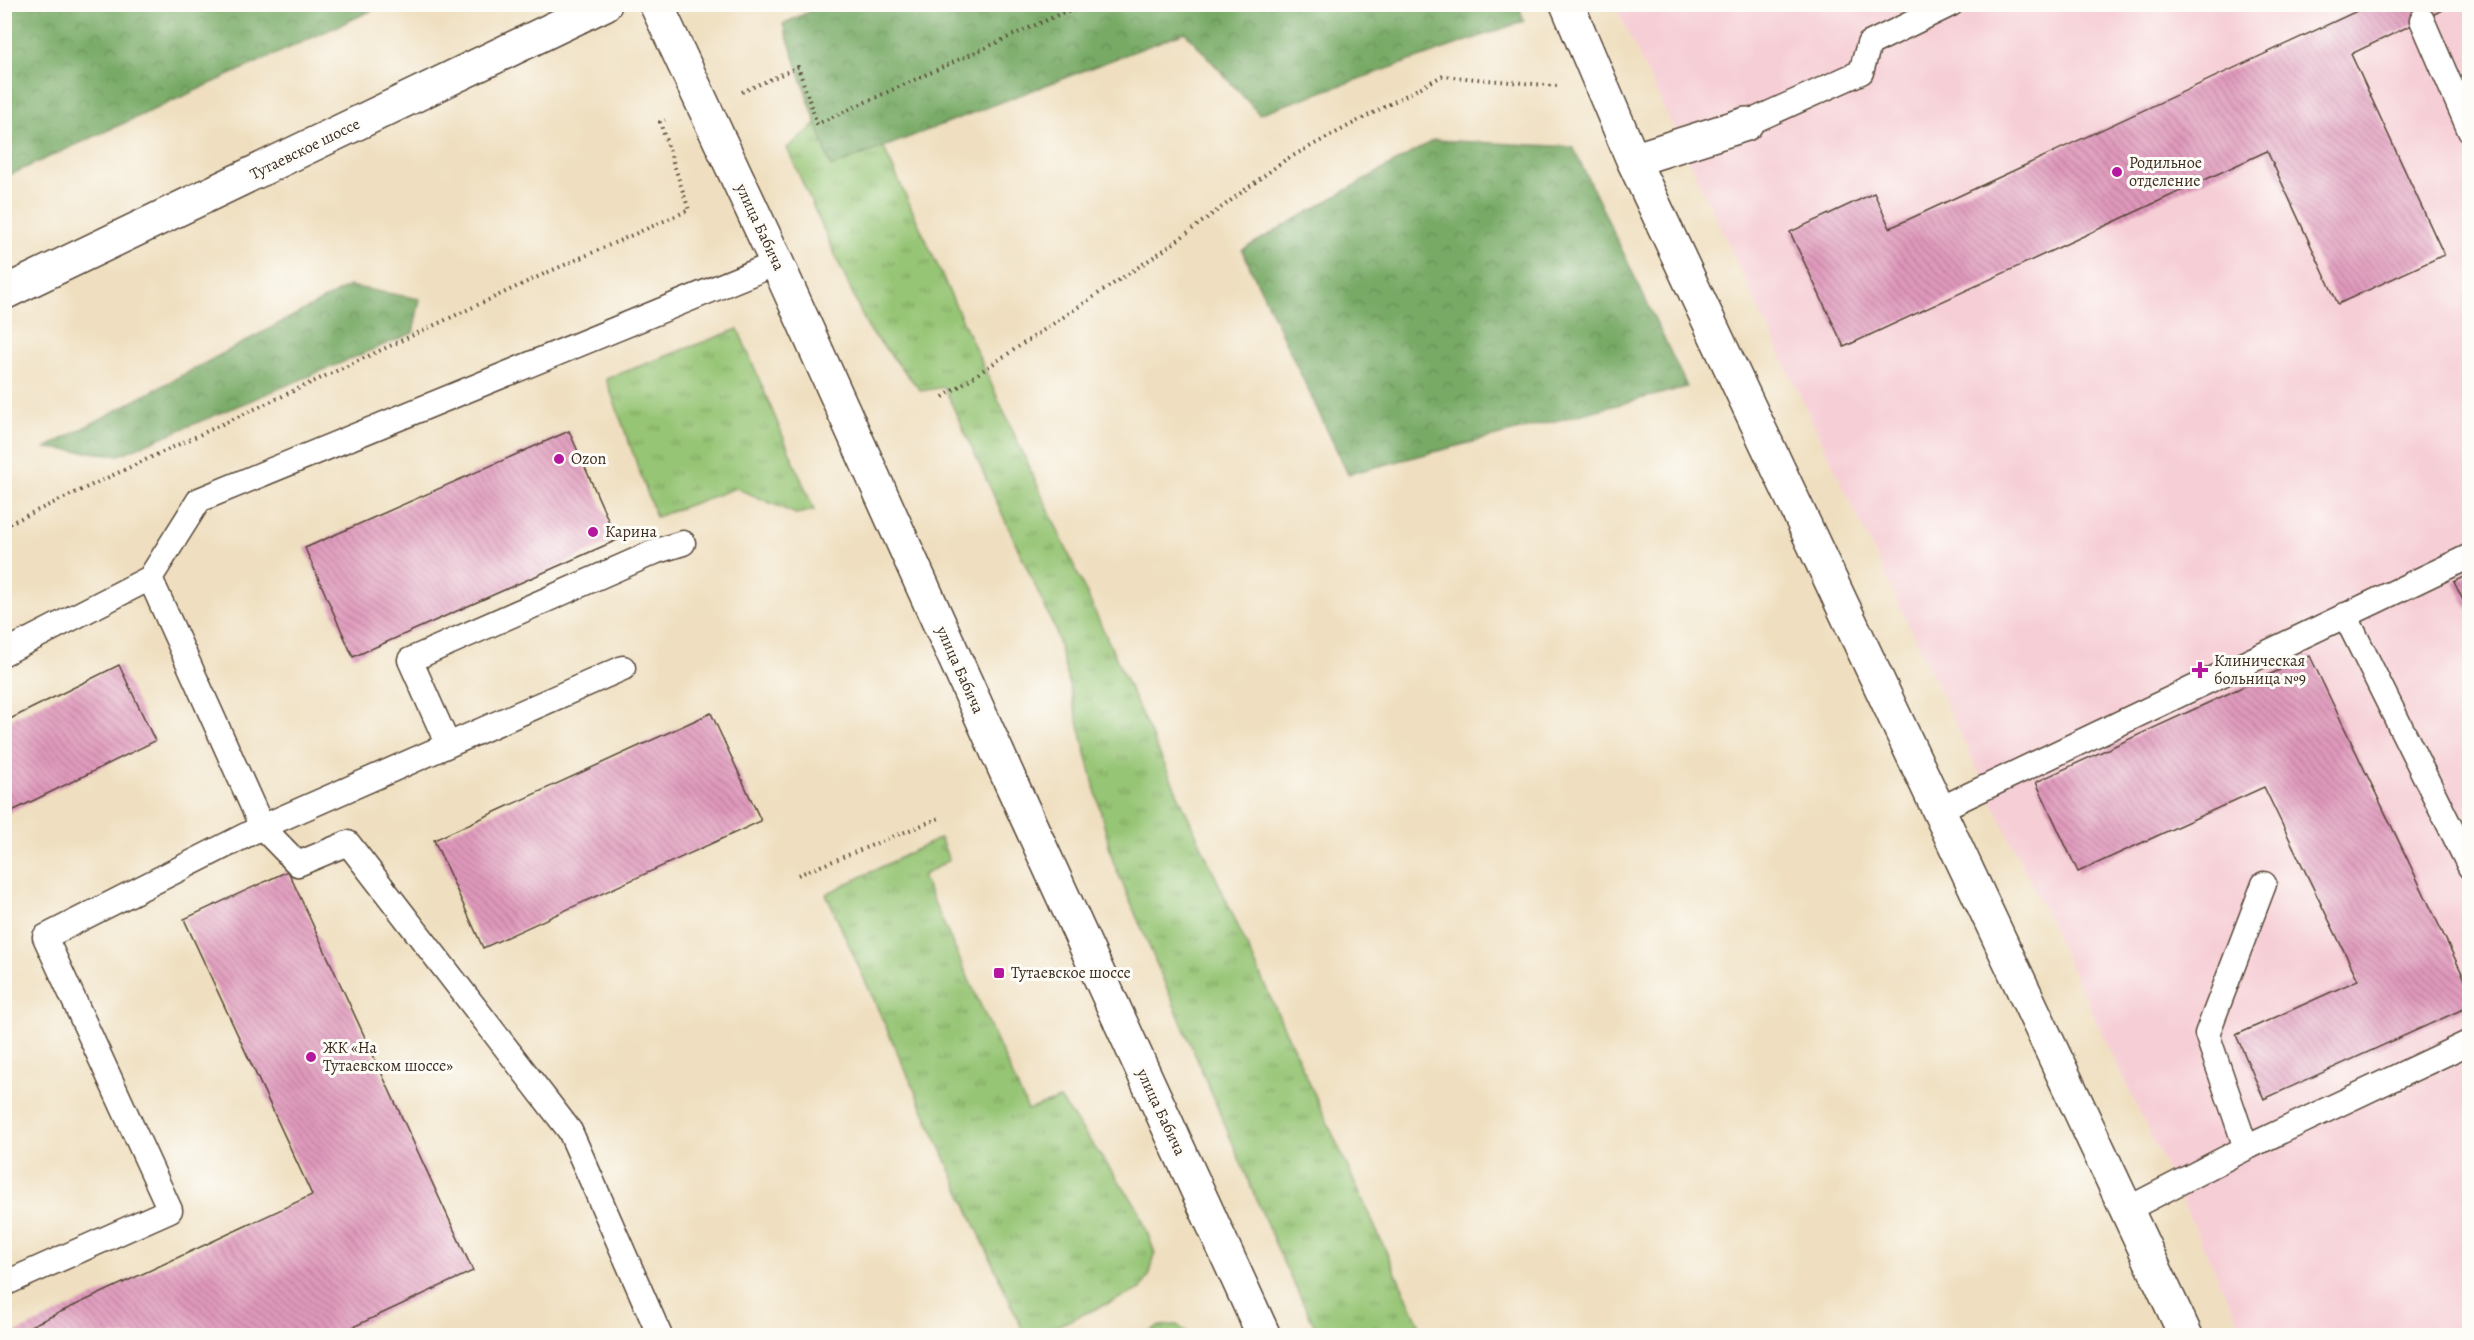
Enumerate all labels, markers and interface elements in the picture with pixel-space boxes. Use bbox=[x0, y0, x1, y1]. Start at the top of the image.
street label: Тутаевское шоссе bbox=[246, 113, 364, 185]
place label: Родильное отделение bbox=[2129, 152, 2202, 192]
marker: Родильное отделение bbox=[2110, 165, 2124, 179]
street label: улица Бабича bbox=[730, 179, 790, 275]
place label: Ozon bbox=[571, 448, 606, 470]
marker: Ozon bbox=[552, 452, 566, 466]
place label: Карина bbox=[605, 521, 658, 543]
marker: Карина bbox=[586, 525, 600, 539]
street label: улица Бабича bbox=[930, 622, 989, 718]
place label: Клиническая больница №9 bbox=[2214, 650, 2306, 690]
marker: Клиническая больница №9 bbox=[2191, 661, 2209, 679]
place label: Тутаевское шоссе bbox=[1011, 962, 1131, 984]
marker: Тутаевское шоссе bbox=[992, 966, 1006, 980]
place label: ЖК «На Тутаевском шоссе» bbox=[323, 1037, 453, 1077]
marker: ЖК «На Тутаевском шоссе» bbox=[304, 1050, 318, 1064]
street label: улица Бабича bbox=[1131, 1064, 1191, 1160]

